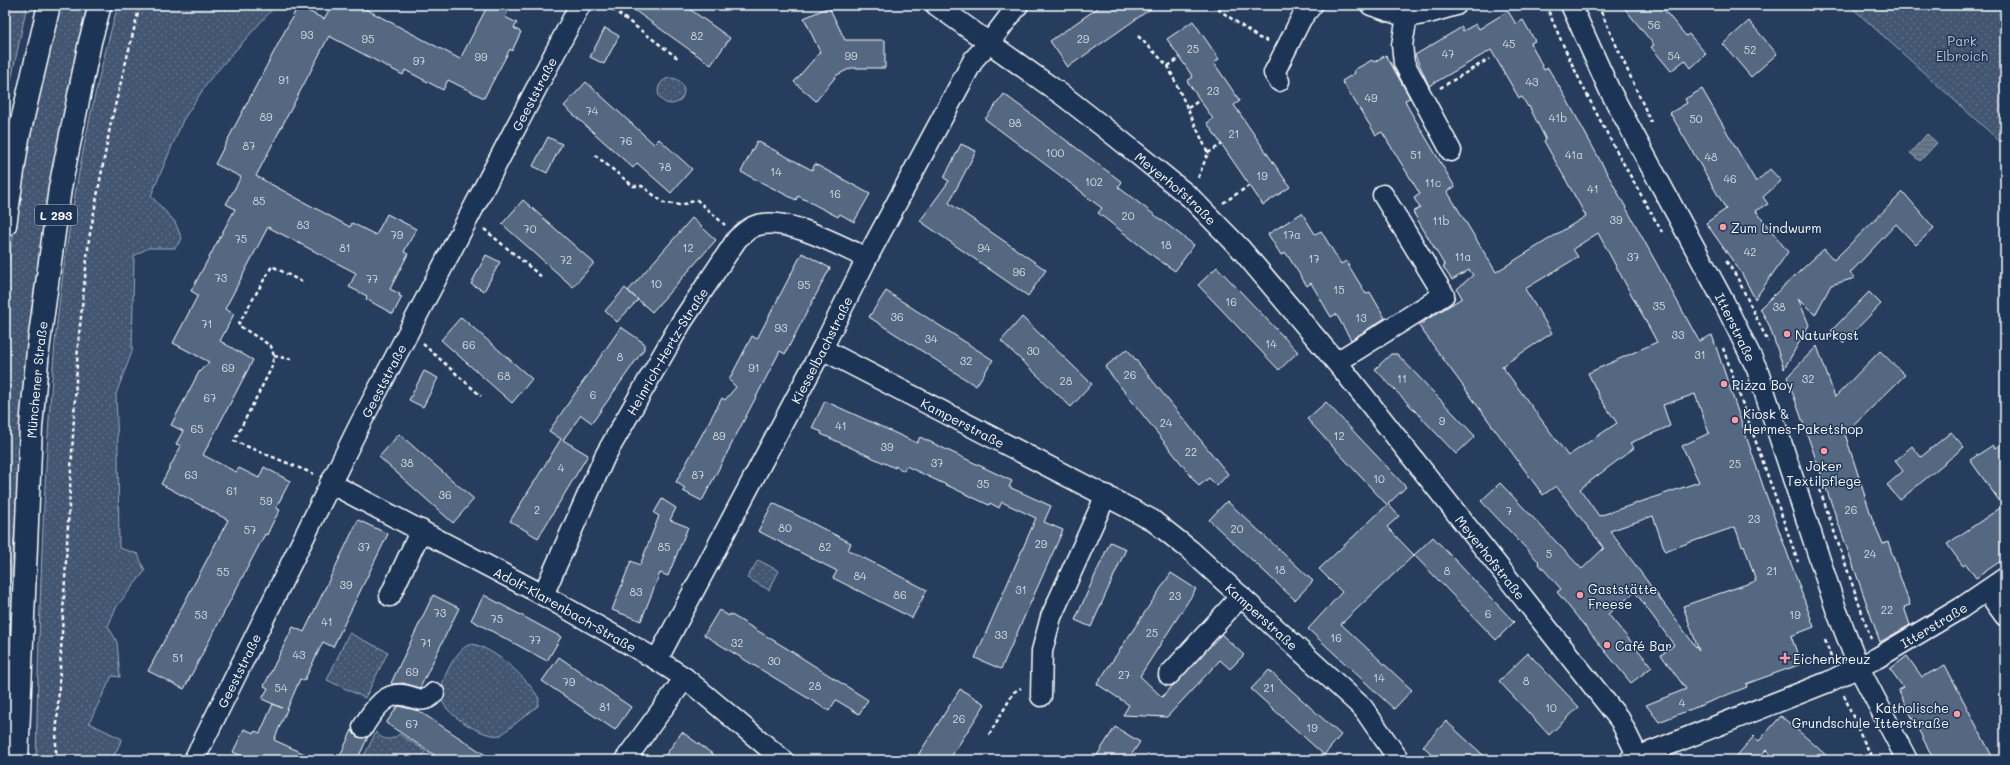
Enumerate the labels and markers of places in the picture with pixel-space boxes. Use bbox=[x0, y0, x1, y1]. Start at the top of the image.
place label: Zum Lindwurm bbox=[1731, 219, 1822, 236]
marker: Zum Lindwurm bbox=[1718, 222, 1728, 232]
place label: Naturkost bbox=[1795, 326, 1859, 343]
marker: Naturkost bbox=[1782, 329, 1792, 339]
place label: Pizza Boy bbox=[1732, 376, 1793, 393]
marker: Pizza Boy bbox=[1719, 379, 1729, 389]
place label: Kiosk & Hermes-Paketshop bbox=[1743, 405, 1863, 437]
marker: Kiosk & Hermes-Paketshop bbox=[1730, 415, 1740, 425]
marker: Joker Textilpflege bbox=[1819, 446, 1829, 456]
place label: Joker Textilpflege bbox=[1787, 457, 1861, 489]
place label: Gaststätte Freese bbox=[1588, 580, 1657, 612]
marker: Gaststätte Freese bbox=[1575, 590, 1585, 600]
place label: Café Bar bbox=[1615, 637, 1672, 654]
marker: Café Bar bbox=[1602, 640, 1612, 650]
place label: Eichenkreuz bbox=[1793, 650, 1870, 667]
marker: Eichenkreuz bbox=[1780, 653, 1790, 663]
place label: Katholische Grundschule Itterstraße bbox=[1792, 699, 1949, 731]
marker: Katholische Grundschule Itterstraße bbox=[1952, 709, 1962, 719]

